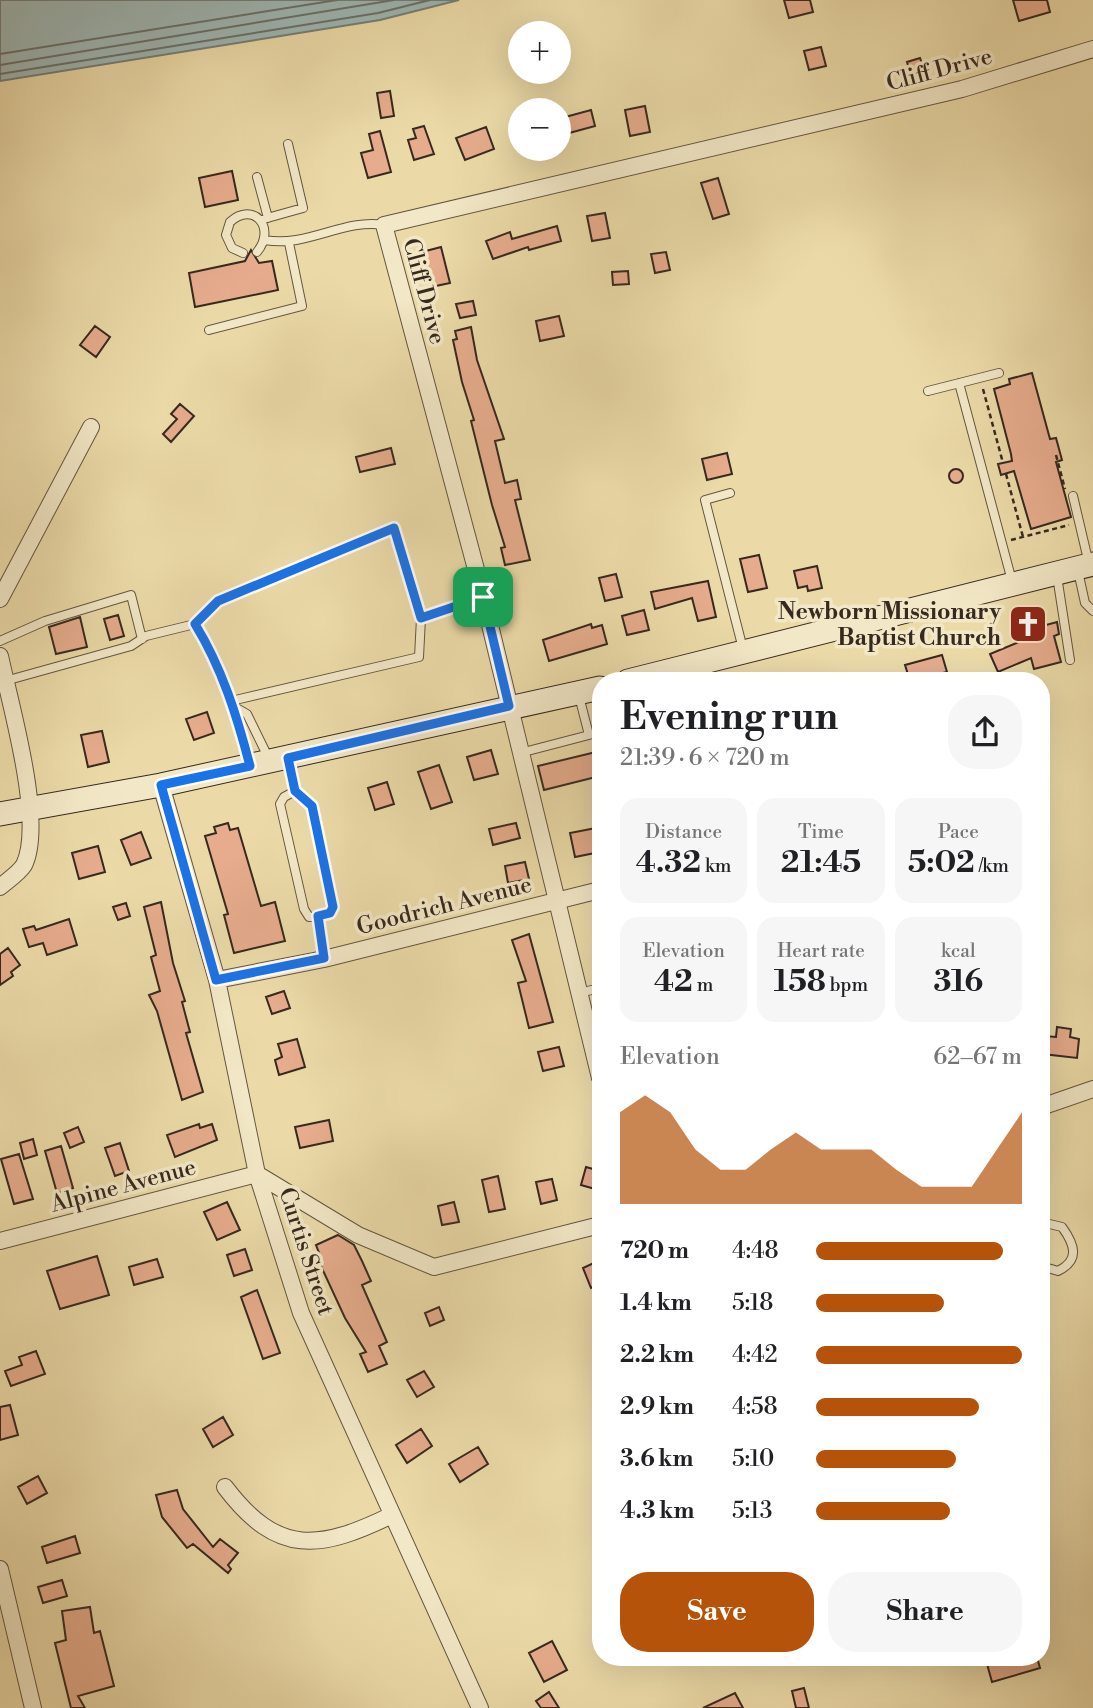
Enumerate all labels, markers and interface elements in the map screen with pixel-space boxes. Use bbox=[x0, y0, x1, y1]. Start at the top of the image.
map controls bbox=[508, 21, 571, 161]
button: + bbox=[508, 21, 571, 84]
street label: Cliff Drive bbox=[883, 42, 995, 98]
button: − bbox=[508, 98, 571, 161]
street label: Cliff Drive bbox=[396, 235, 452, 347]
pin bbox=[453, 567, 513, 627]
icon: arrive bbox=[464, 578, 502, 616]
place label: Newborn Missionary Baptist Church bbox=[778, 598, 1001, 652]
church icon: Newborn Missionary Baptist Church bbox=[1007, 603, 1049, 645]
text: Evening run bbox=[620, 694, 838, 741]
button: share bbox=[948, 695, 1022, 769]
text: 21:39 · 6 × 720 m bbox=[620, 744, 790, 772]
text: Distance bbox=[645, 820, 722, 844]
text: Time bbox=[798, 820, 844, 844]
text: Pace bbox=[938, 820, 979, 844]
text: 4.32 bbox=[636, 844, 701, 882]
text: 21:45 bbox=[781, 844, 861, 882]
text: 5:02 bbox=[908, 844, 975, 882]
text: km bbox=[701, 854, 731, 878]
text: /km bbox=[975, 854, 1009, 878]
street label: Goodrich Avenue bbox=[354, 871, 535, 941]
text: Elevation bbox=[643, 939, 725, 963]
text: Heart rate bbox=[777, 939, 865, 963]
text: kcal bbox=[941, 939, 976, 963]
text: 42 bbox=[654, 963, 693, 1001]
text: 158 bbox=[774, 963, 826, 1001]
text: 316 bbox=[934, 963, 983, 1001]
text: m bbox=[693, 973, 713, 997]
text: bpm bbox=[826, 973, 868, 997]
text: Elevation bbox=[620, 1043, 720, 1071]
text: 62–67 m bbox=[933, 1043, 1022, 1071]
street label: Alpine Avenue bbox=[47, 1153, 199, 1219]
street label: Curtis Street bbox=[272, 1184, 340, 1319]
text: 720 m bbox=[620, 1237, 689, 1265]
text: 4:48 bbox=[732, 1237, 779, 1265]
text: 1.4 km bbox=[620, 1289, 692, 1317]
text: 5:18 bbox=[732, 1289, 773, 1317]
text: 2.2 km bbox=[620, 1341, 694, 1369]
text: 4:42 bbox=[732, 1341, 778, 1369]
text: 2.9 km bbox=[620, 1393, 694, 1421]
text: 4:58 bbox=[732, 1393, 778, 1421]
text: 3.6 km bbox=[620, 1445, 693, 1473]
text: 5:10 bbox=[732, 1445, 774, 1473]
text: 4.3 km bbox=[620, 1497, 694, 1525]
text: 5:13 bbox=[732, 1497, 772, 1525]
button: Save bbox=[620, 1572, 814, 1652]
button: Share bbox=[828, 1572, 1022, 1652]

